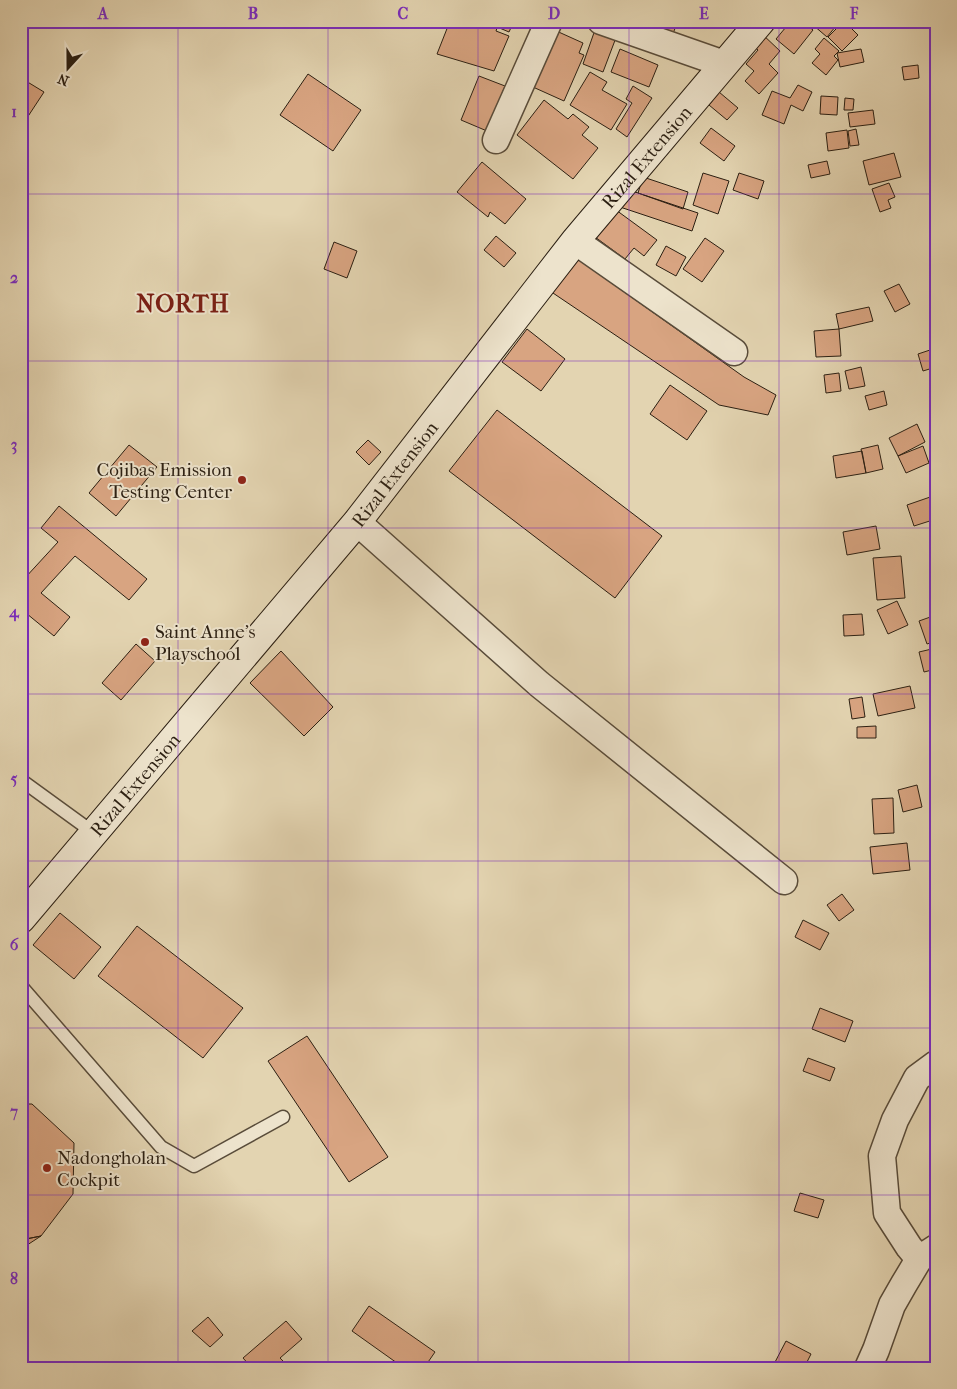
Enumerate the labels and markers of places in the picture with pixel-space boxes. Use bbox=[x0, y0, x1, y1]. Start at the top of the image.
place label: Cojibas Emission Testing Center bbox=[96, 459, 233, 503]
marker: Cojibas Emission Testing Center bbox=[236, 474, 248, 486]
place label: Saint Anne's Playschool bbox=[155, 621, 256, 665]
marker: Saint Anne's Playschool bbox=[139, 636, 151, 648]
place label: Nadongholan Cockpit bbox=[57, 1147, 166, 1191]
marker: Nadongholan Cockpit bbox=[41, 1162, 53, 1174]

